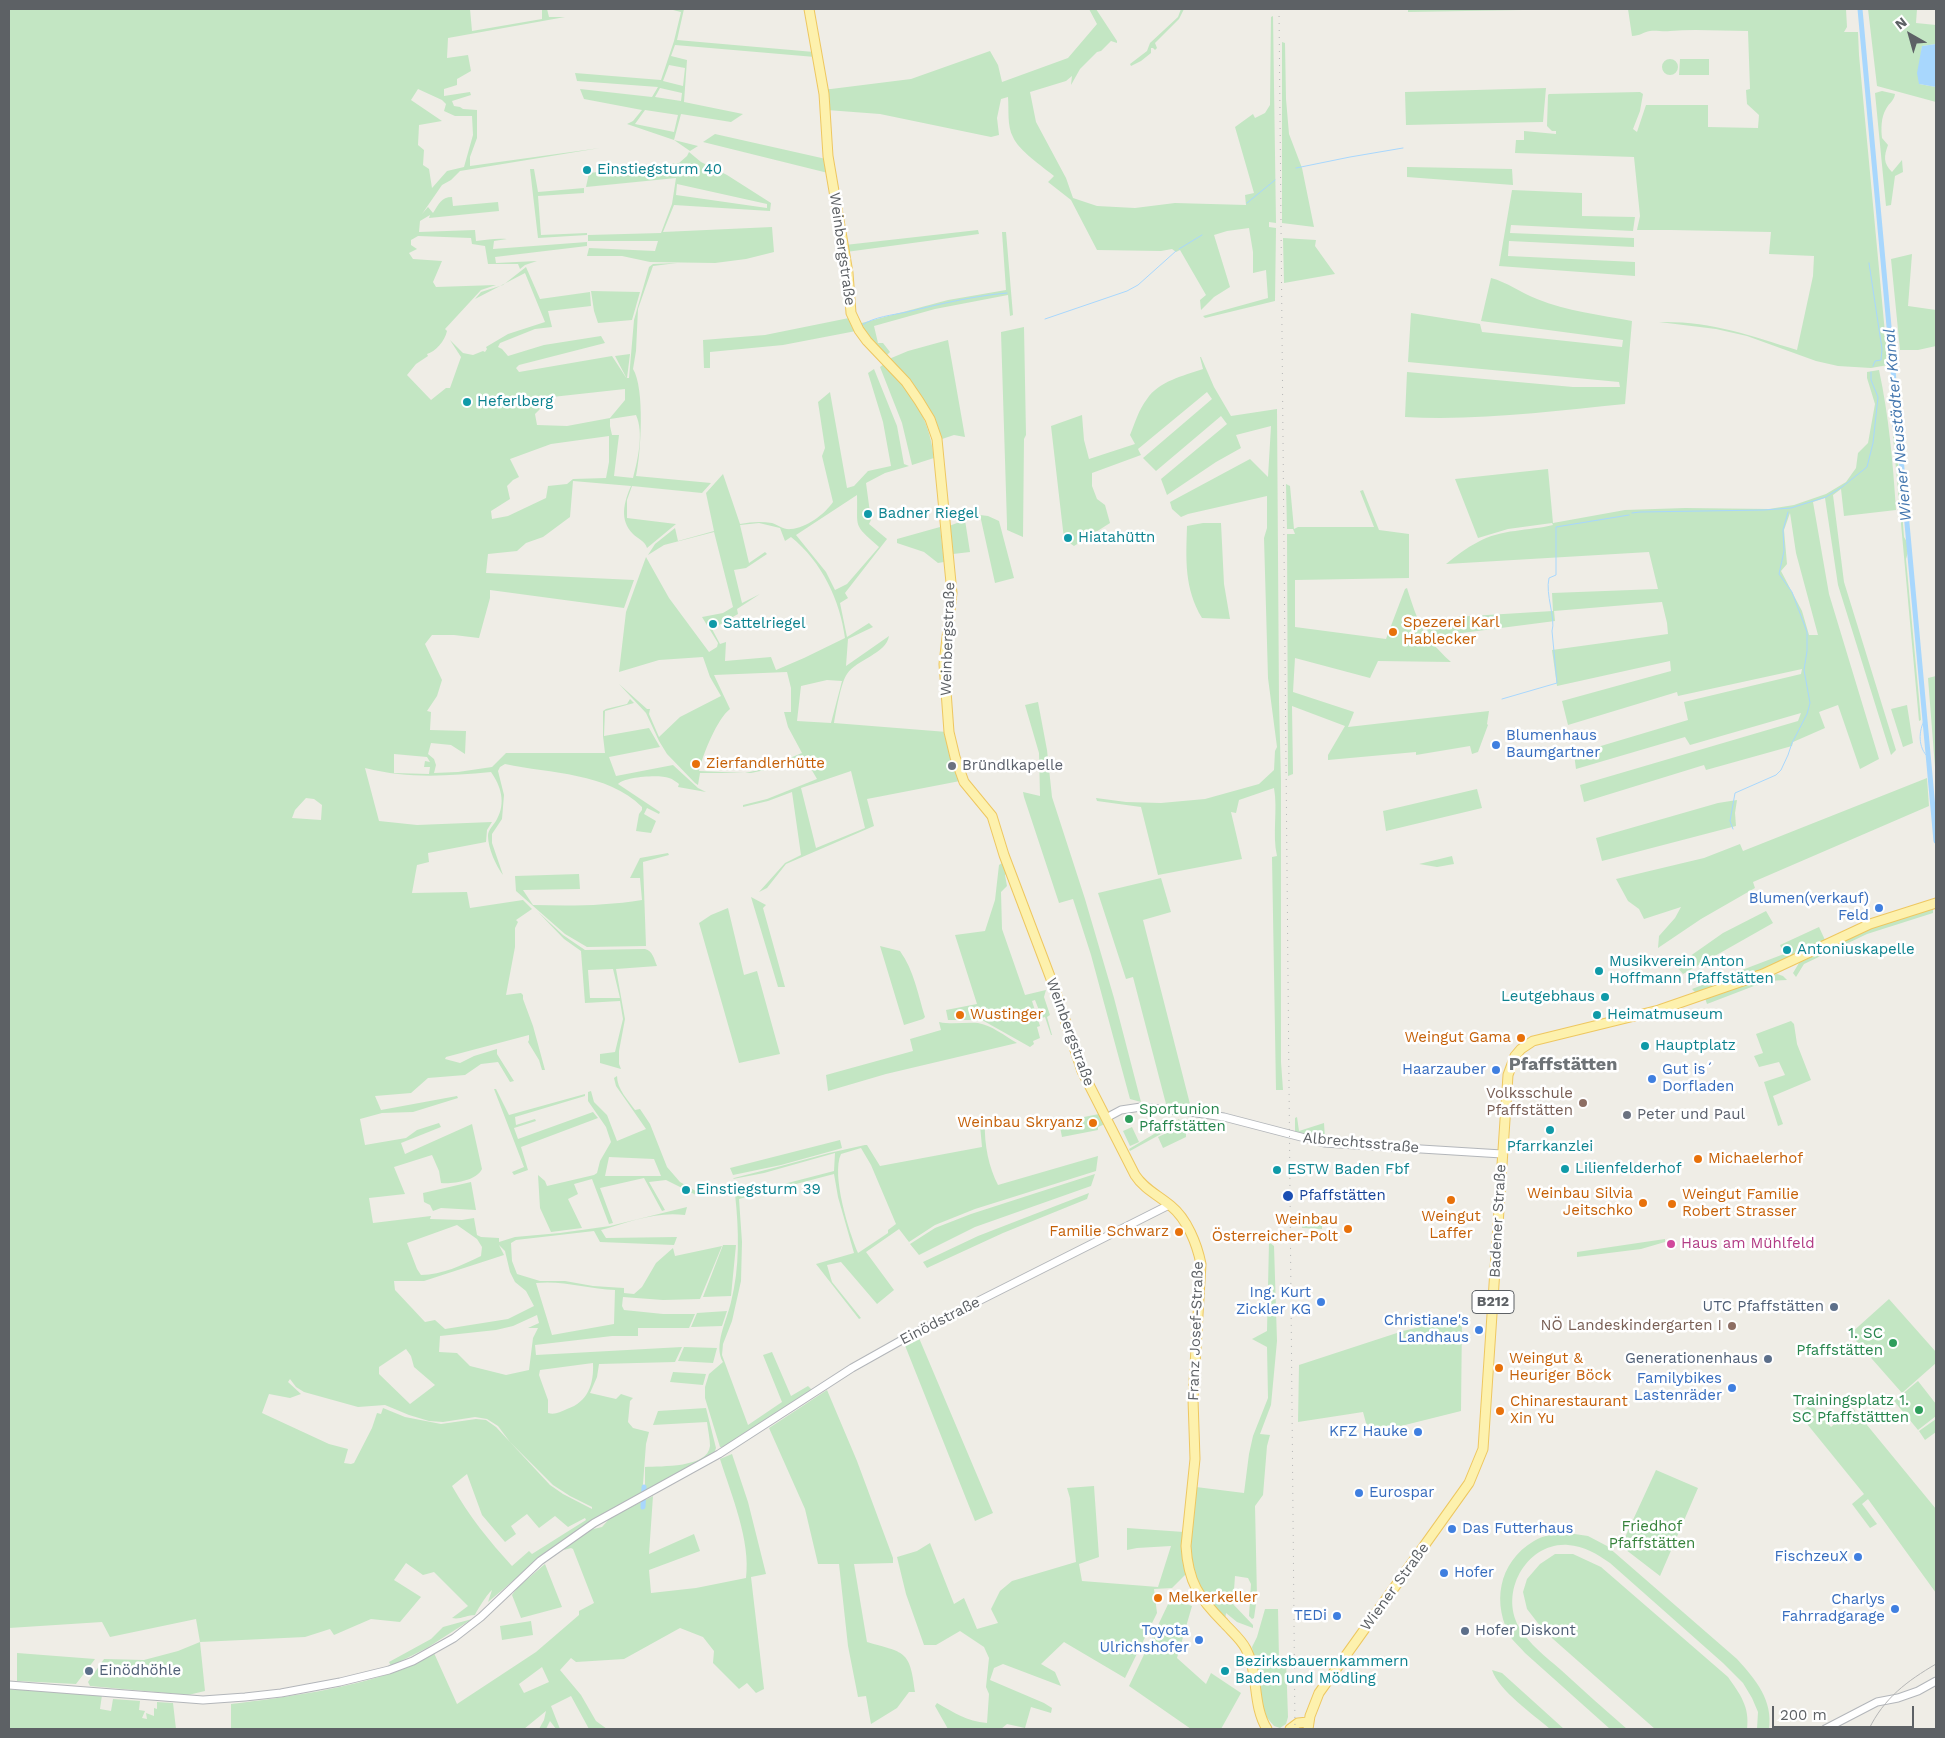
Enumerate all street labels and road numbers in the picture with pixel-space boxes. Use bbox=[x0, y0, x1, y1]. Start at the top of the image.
street label: Weinbergstraße bbox=[825, 191, 859, 307]
street label: Weinbergstraße bbox=[937, 582, 959, 696]
street label: Weinbergstraße bbox=[1042, 975, 1098, 1089]
street label: Albrechtsstraße bbox=[1302, 1129, 1420, 1157]
street label: Badener Straße bbox=[1486, 1164, 1510, 1278]
street label: Franz Josef-Straße bbox=[1185, 1261, 1207, 1401]
road number: B212 bbox=[1472, 1290, 1514, 1314]
street label: Einödstraße bbox=[897, 1293, 983, 1349]
street label: Wiener Straße bbox=[1357, 1539, 1433, 1635]

